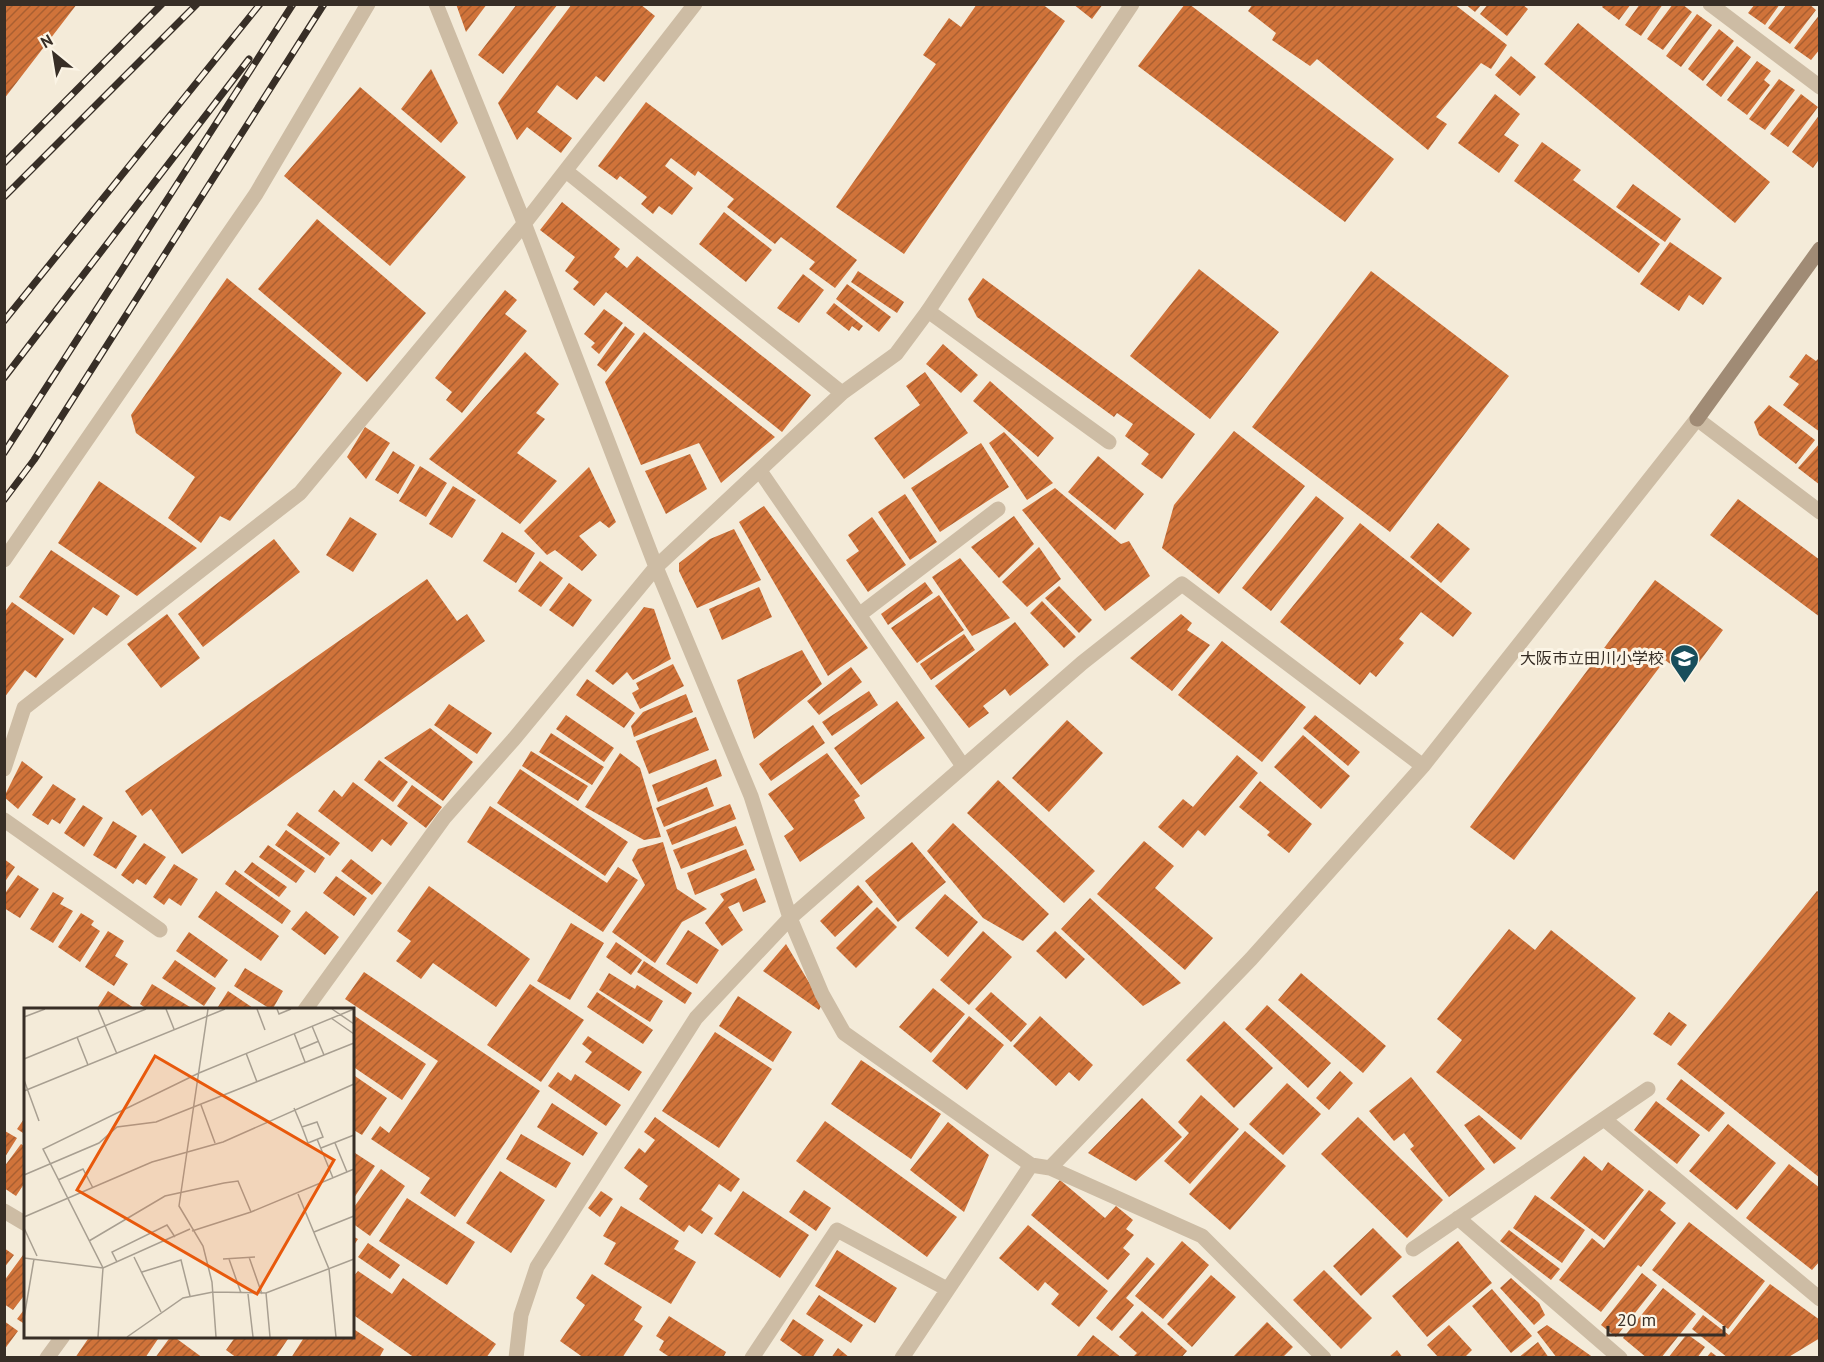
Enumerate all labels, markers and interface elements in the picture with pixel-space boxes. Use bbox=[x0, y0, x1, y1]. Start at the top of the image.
north arrow bbox=[24, 24, 84, 84]
text: N bbox=[37, 30, 56, 52]
school or university icon: 大阪市立田川小学校 bbox=[1669, 642, 1701, 684]
place label: 大阪市立田川小学校 bbox=[1520, 648, 1664, 668]
inset map bbox=[24, 1008, 354, 1338]
scale bar bbox=[1608, 1299, 1724, 1337]
text: 20 m bbox=[1617, 1308, 1656, 1331]

